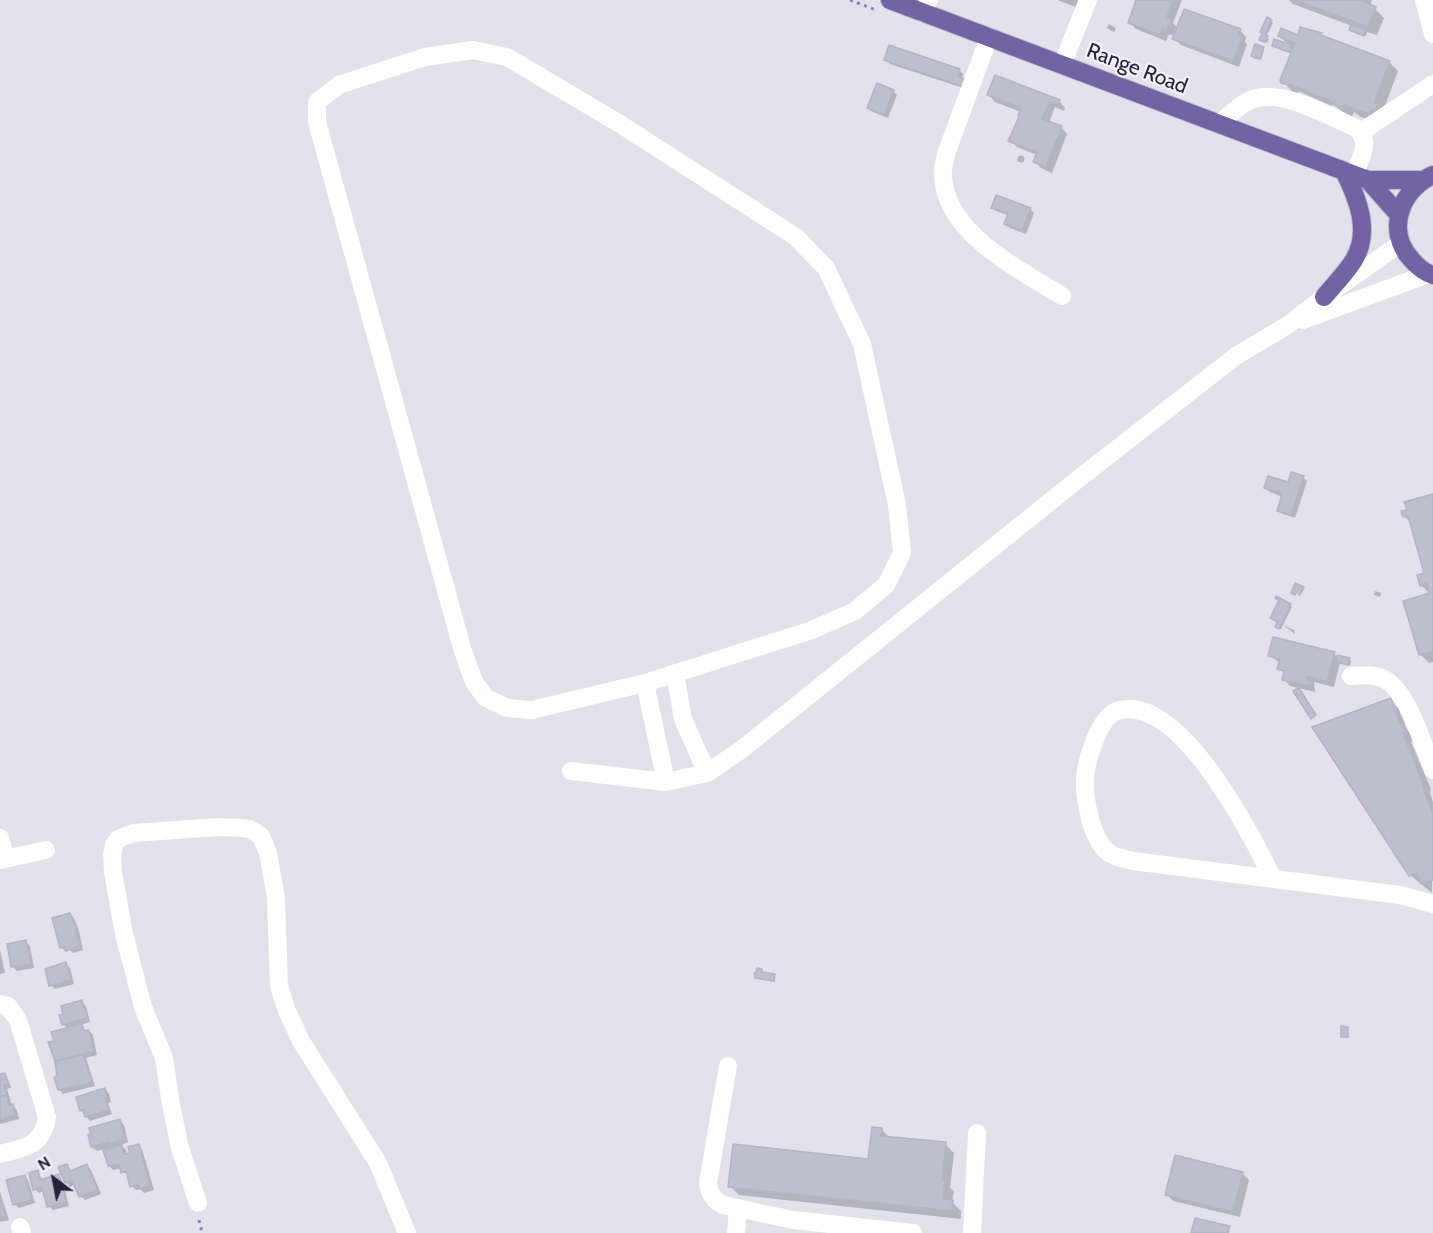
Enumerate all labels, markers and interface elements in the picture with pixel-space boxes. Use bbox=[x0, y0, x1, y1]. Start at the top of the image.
street label: Range Road bbox=[1083, 38, 1191, 100]
north arrow bbox=[24, 1149, 84, 1209]
text: N bbox=[34, 1152, 54, 1174]

